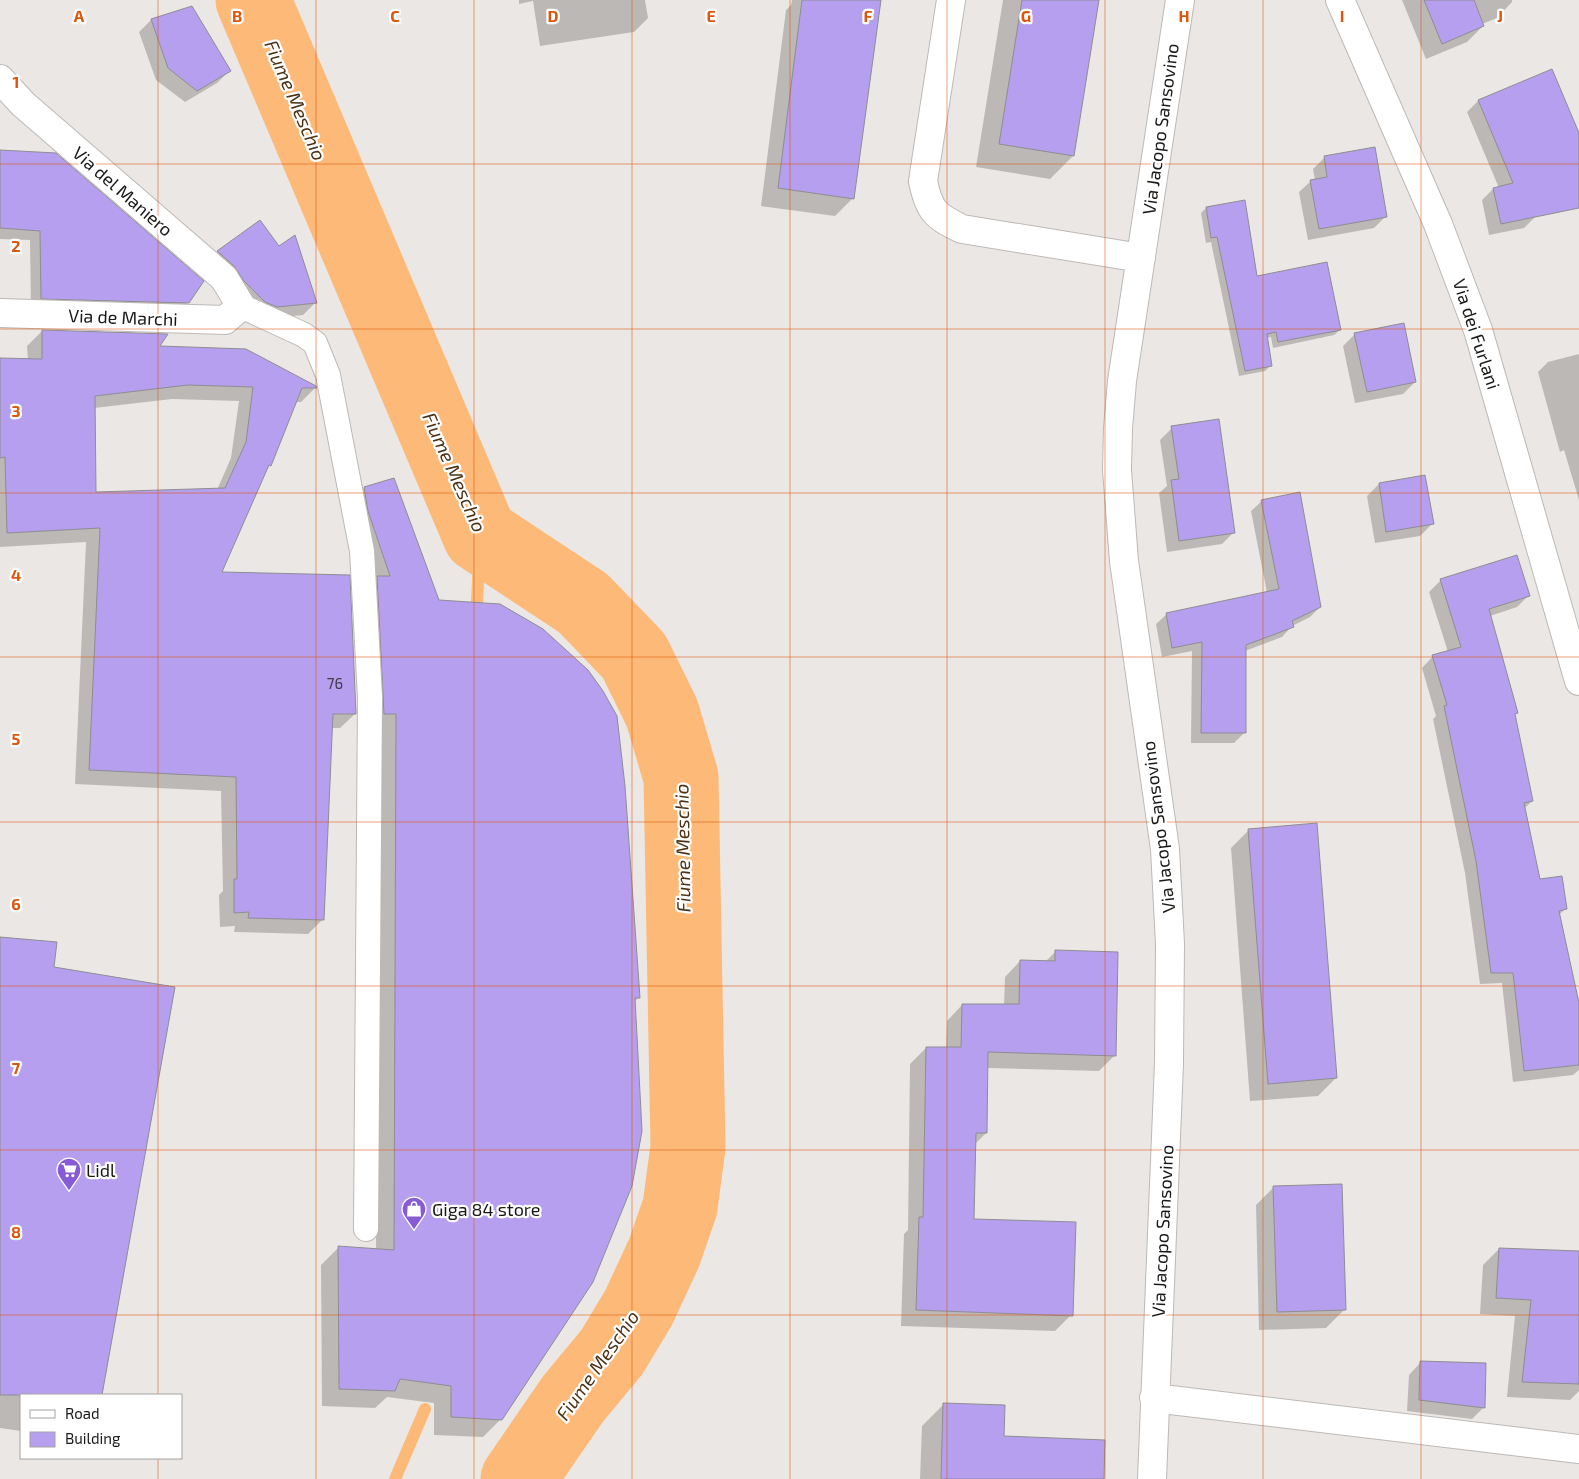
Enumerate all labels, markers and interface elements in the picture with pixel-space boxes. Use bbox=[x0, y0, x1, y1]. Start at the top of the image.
text: A bbox=[74, 6, 85, 25]
text: B bbox=[232, 6, 242, 25]
text: C bbox=[390, 6, 400, 25]
text: D bbox=[548, 6, 559, 25]
text: E bbox=[706, 6, 716, 25]
text: F bbox=[864, 6, 873, 25]
text: G bbox=[1021, 6, 1031, 25]
text: H bbox=[1178, 6, 1190, 25]
text: I bbox=[1340, 6, 1344, 25]
text: J bbox=[1497, 6, 1503, 25]
water label: Fiume Meschio bbox=[260, 36, 332, 164]
street label: Via Jacopo Sansovino bbox=[1137, 42, 1183, 216]
text: 1 bbox=[13, 72, 19, 91]
street label: Via del Maniero bbox=[68, 141, 178, 241]
text: 2 bbox=[11, 236, 21, 255]
street label: Via dei Furlani bbox=[1449, 276, 1505, 392]
street label: Via de Marchi bbox=[68, 304, 178, 330]
text: 3 bbox=[11, 401, 21, 420]
water label: Fiume Meschio bbox=[418, 409, 492, 535]
text: 4 bbox=[11, 565, 21, 584]
house number: 76 bbox=[327, 674, 343, 692]
text: 5 bbox=[12, 729, 21, 748]
street label: Via Jacopo Sansovino bbox=[1137, 740, 1179, 914]
water label: Fiume Meschio bbox=[669, 783, 695, 913]
text: 6 bbox=[11, 894, 21, 913]
text: 7 bbox=[12, 1058, 21, 1077]
street label: Via Jacopo Sansovino bbox=[1146, 1144, 1178, 1318]
supermarket icon: Lidl bbox=[56, 1157, 82, 1191]
place label: Lidl bbox=[86, 1159, 116, 1181]
shop icon: Giga 84 store bbox=[401, 1196, 427, 1230]
place label: Giga 84 store bbox=[432, 1198, 541, 1220]
text: 8 bbox=[11, 1222, 21, 1241]
water label: Fiume Meschio bbox=[551, 1306, 643, 1424]
legend bbox=[20, 1394, 182, 1459]
text: Road bbox=[65, 1404, 100, 1422]
text: Building bbox=[65, 1429, 121, 1447]

